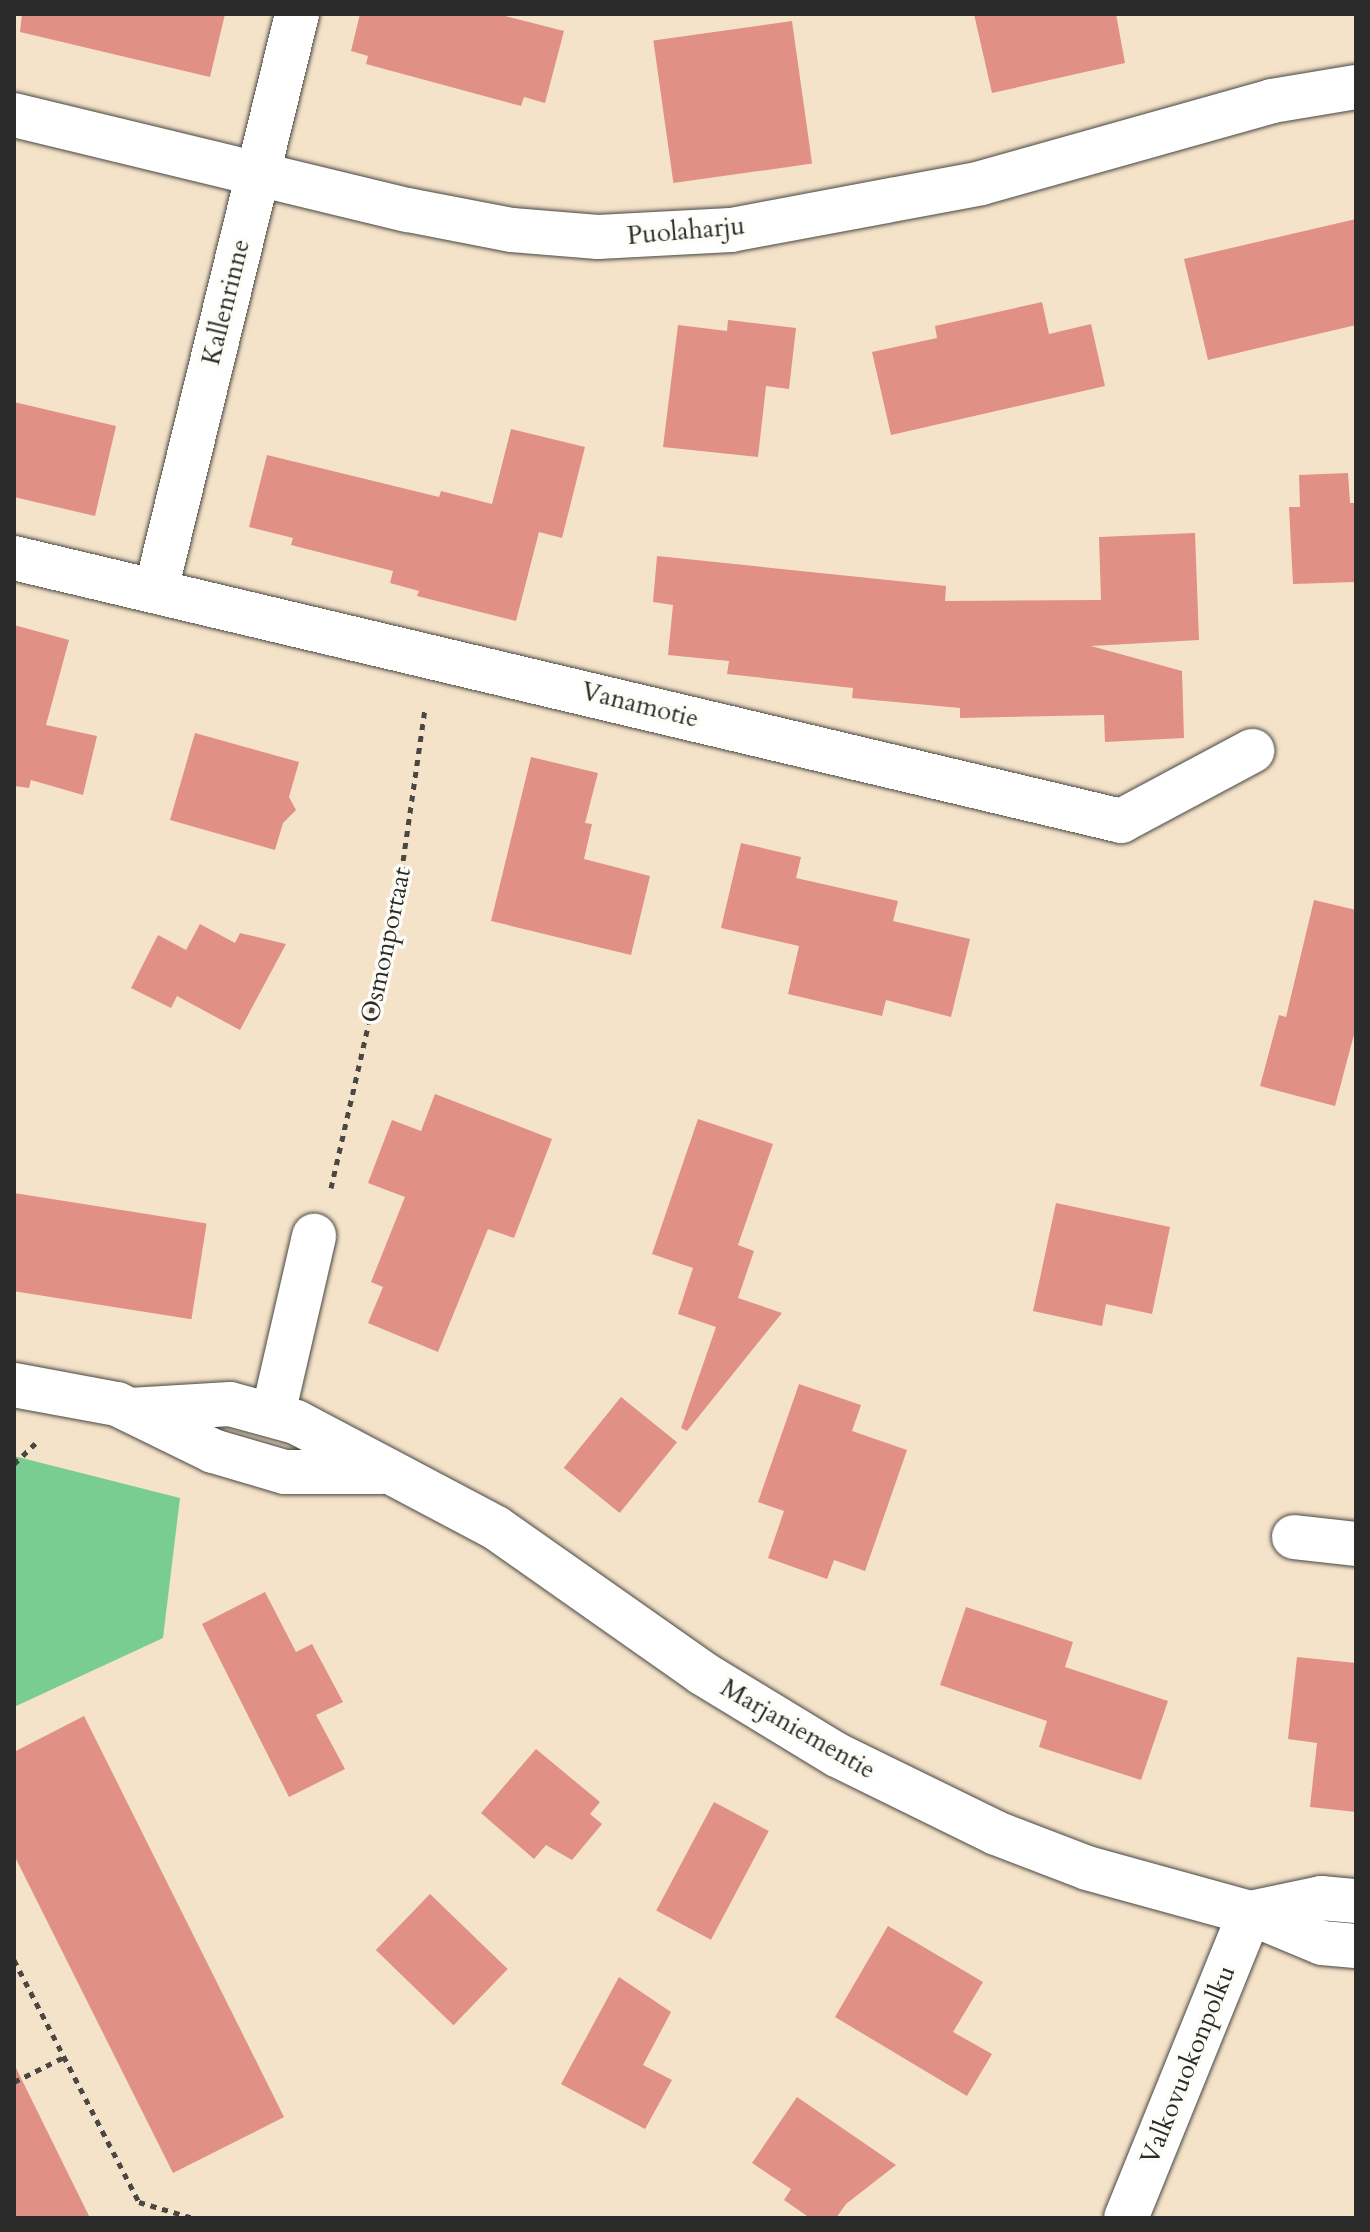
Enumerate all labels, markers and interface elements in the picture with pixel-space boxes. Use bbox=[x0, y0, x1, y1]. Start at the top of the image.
street label: Puolaharju bbox=[626, 210, 746, 252]
street label: Kallenrinne bbox=[195, 236, 257, 368]
street label: Vanamotie bbox=[578, 675, 702, 735]
street label: Osmonportaat bbox=[354, 864, 418, 1026]
street label: Marjaniementie bbox=[715, 1672, 881, 1786]
street label: Valkovuokonpolku bbox=[1134, 1961, 1242, 2169]

